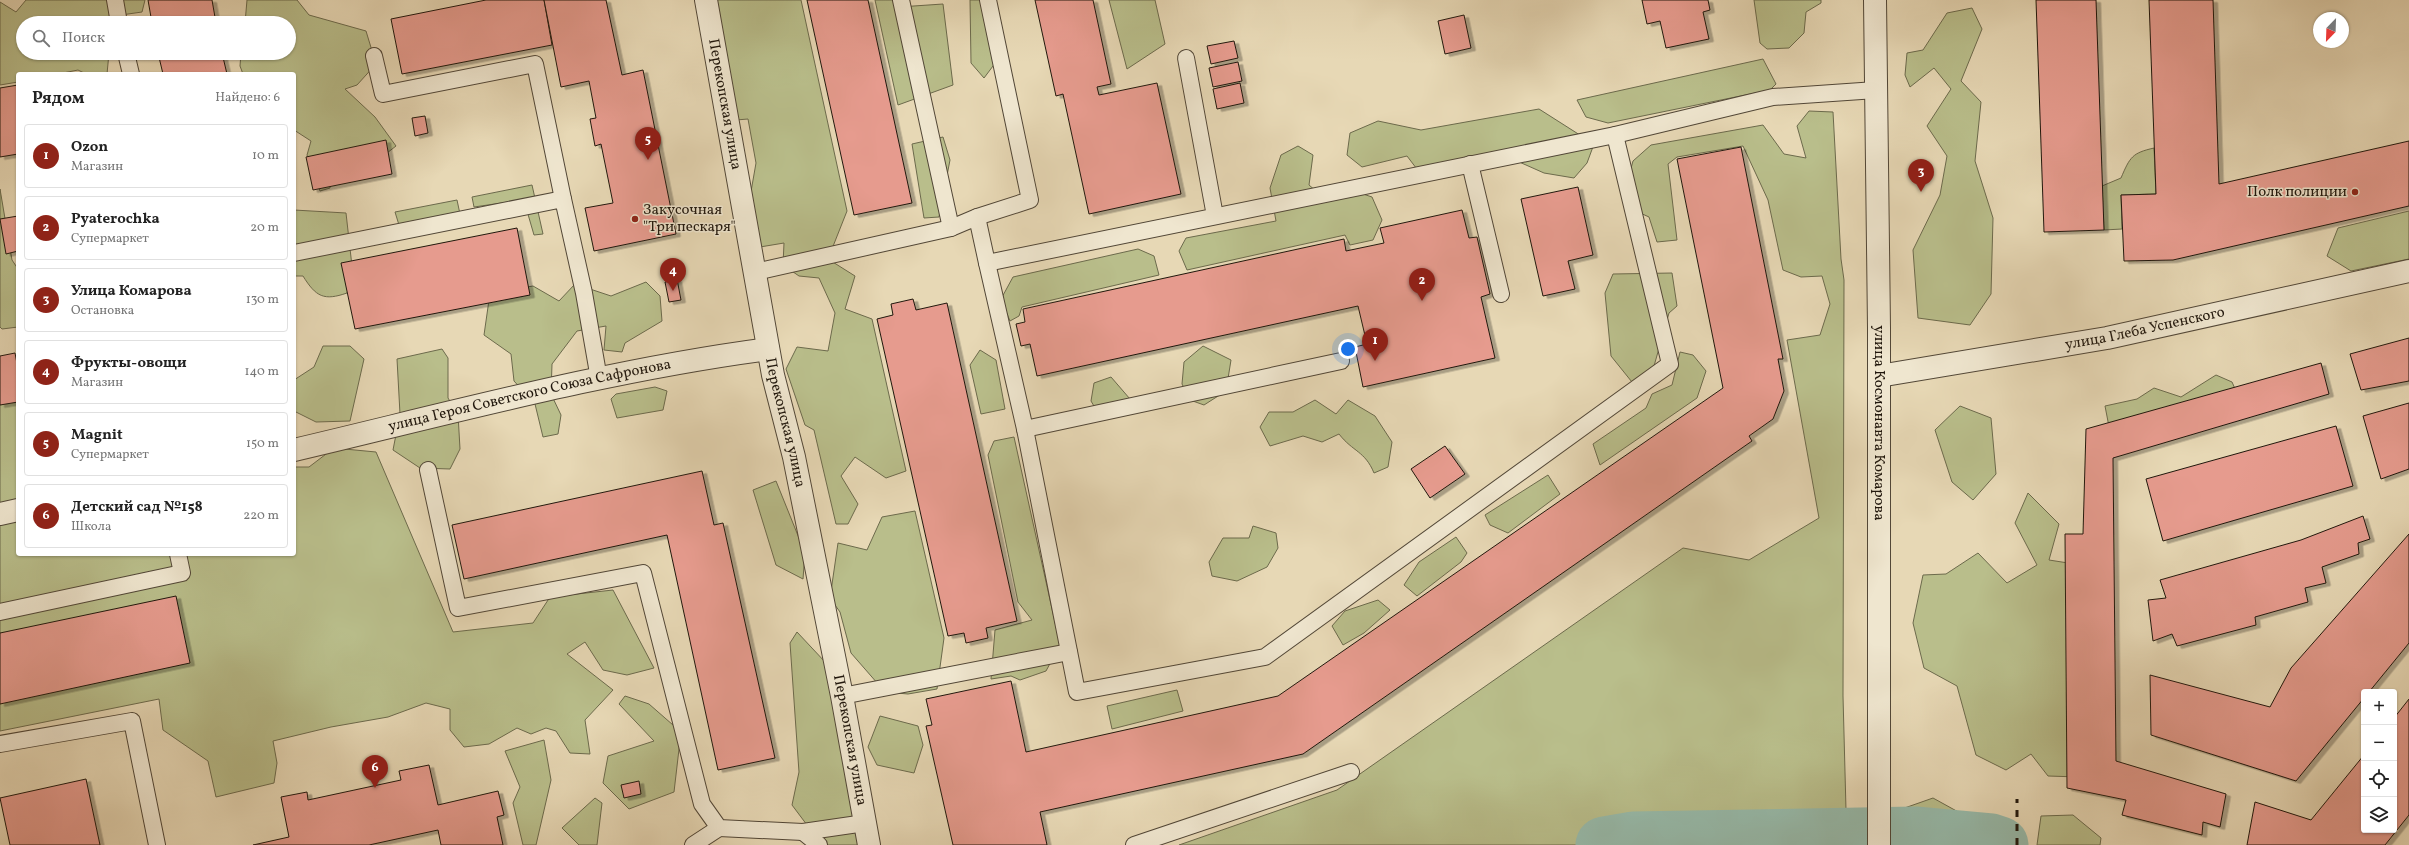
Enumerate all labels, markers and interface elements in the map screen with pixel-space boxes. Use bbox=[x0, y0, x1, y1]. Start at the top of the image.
north arrow bbox=[2313, 12, 2349, 48]
search box bbox=[16, 16, 296, 60]
icon: search bbox=[30, 27, 52, 49]
text: Поиск bbox=[62, 28, 105, 49]
street label: Перекопская улица bbox=[703, 37, 747, 172]
text: Рядом bbox=[32, 87, 85, 110]
text: Найдено: 6 bbox=[215, 89, 280, 107]
pin: 5 bbox=[635, 127, 661, 160]
text: Ozon bbox=[71, 137, 108, 158]
text: 1 bbox=[43, 147, 49, 165]
text: 10 m bbox=[252, 147, 279, 165]
text: Магазин bbox=[71, 158, 123, 176]
pin: 3 bbox=[1908, 159, 1934, 192]
place label: Полк полиции bbox=[2247, 182, 2347, 203]
marker: Полк полиции bbox=[2350, 187, 2360, 197]
place label: Закусочная "Три пескаря" bbox=[643, 200, 736, 238]
text: Pyaterochka bbox=[71, 209, 160, 230]
marker: Закусочная "Три пескаря" bbox=[630, 214, 640, 224]
text: 2 bbox=[43, 219, 49, 237]
text: 20 m bbox=[250, 219, 279, 237]
text: Супермаркет bbox=[71, 230, 149, 248]
pin: 4 bbox=[660, 258, 686, 291]
pin: 2 bbox=[1409, 268, 1435, 301]
text: Улица Комарова bbox=[71, 281, 192, 302]
text: 3 bbox=[43, 291, 49, 309]
text: 130 m bbox=[246, 291, 279, 309]
text: Остановка bbox=[71, 302, 134, 320]
street label: улица Глеба Успенского bbox=[2063, 302, 2227, 355]
street label: улица Космонавта Комарова bbox=[1869, 325, 1890, 521]
pin: 1 bbox=[1362, 328, 1388, 361]
your location bbox=[1338, 339, 1358, 359]
text: Фрукты-овощи bbox=[71, 353, 187, 374]
street label: улица Героя Советского Союза Сафронова bbox=[386, 354, 673, 437]
street label: Перекопская улица bbox=[760, 356, 810, 489]
text: 4 bbox=[42, 363, 50, 381]
text: 140 m bbox=[245, 363, 279, 381]
text: Магазин bbox=[71, 374, 123, 392]
text: Magnit bbox=[71, 425, 123, 446]
text: 5 bbox=[43, 435, 49, 453]
text: 150 m bbox=[246, 435, 279, 453]
text: Супермаркет bbox=[71, 446, 149, 464]
text: Детский сад №158 bbox=[71, 497, 203, 518]
text: 6 bbox=[42, 507, 50, 525]
text: 220 m bbox=[243, 507, 279, 525]
text: Школа bbox=[71, 518, 111, 536]
street label: Перекопская улица bbox=[827, 673, 872, 807]
map controls bbox=[2361, 689, 2397, 833]
button: + bbox=[2361, 689, 2397, 725]
button: − bbox=[2361, 725, 2397, 761]
pin: 6 bbox=[362, 755, 388, 788]
button: locate bbox=[2361, 761, 2397, 797]
button: layers bbox=[2361, 797, 2397, 833]

